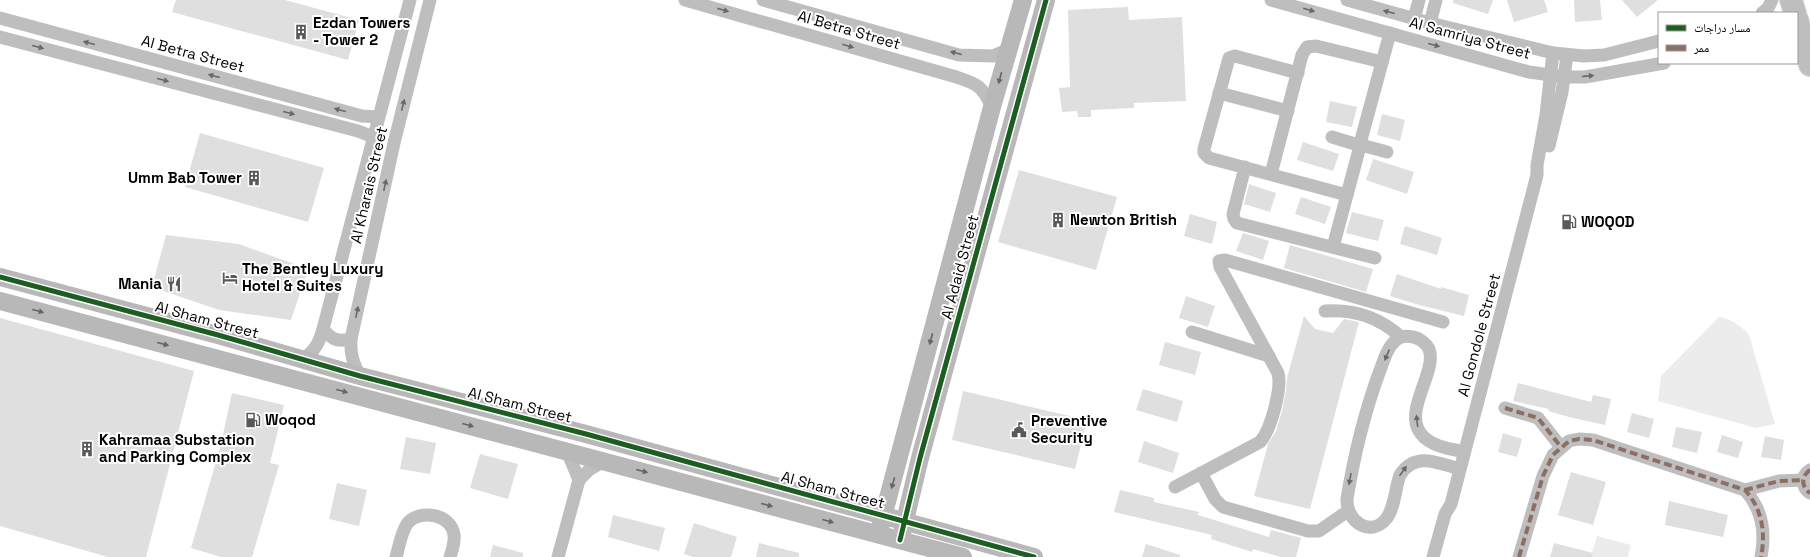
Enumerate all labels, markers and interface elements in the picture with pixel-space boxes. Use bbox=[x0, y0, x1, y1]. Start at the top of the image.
street label: Al Betra Street bbox=[796, 6, 903, 53]
one-way arrow bbox=[717, 8, 729, 14]
one-way arrow bbox=[1303, 8, 1315, 14]
one-way arrow bbox=[1383, 9, 1395, 15]
street label: Al Samriya Street bbox=[1408, 12, 1533, 63]
legend bbox=[1658, 12, 1798, 64]
place label: Ezdan Towers - Tower 2 bbox=[313, 13, 411, 49]
text: مسار دراجات bbox=[1694, 20, 1751, 36]
building icon: Ezdan Towers - Tower 2 bbox=[292, 23, 310, 41]
street label: Al Betra Street bbox=[139, 31, 247, 76]
one-way arrow bbox=[82, 39, 95, 45]
text: ممر bbox=[1693, 40, 1709, 56]
one-way arrow bbox=[1428, 42, 1440, 48]
one-way arrow bbox=[842, 43, 854, 49]
one-way arrow bbox=[32, 44, 44, 50]
one-way arrow bbox=[949, 50, 962, 56]
one-way arrow bbox=[997, 72, 1003, 84]
one-way arrow bbox=[208, 73, 220, 79]
one-way arrow bbox=[1582, 73, 1594, 80]
one-way arrow bbox=[158, 77, 170, 83]
one-way arrow bbox=[401, 99, 407, 112]
one-way arrow bbox=[334, 107, 346, 113]
one-way arrow bbox=[283, 110, 295, 116]
street label: Al Kharais Street bbox=[346, 125, 391, 245]
place label: Umm Bab Tower bbox=[128, 168, 242, 187]
building icon: Umm Bab Tower bbox=[245, 169, 263, 187]
one-way arrow bbox=[382, 179, 388, 191]
place label: Newton British bbox=[1070, 210, 1177, 229]
building icon: Newton British bbox=[1049, 211, 1067, 229]
street label: Al Adaid Street bbox=[936, 212, 983, 321]
place label: WOQOD bbox=[1581, 212, 1634, 231]
fuel station icon: WOQOD bbox=[1560, 213, 1578, 231]
place label: The Bentley Luxury Hotel & Suites bbox=[242, 259, 383, 295]
hotel icon: The Bentley Luxury Hotel & Suites bbox=[221, 269, 239, 287]
street label: Al Gondole Street bbox=[1453, 271, 1504, 398]
place label: Mania bbox=[118, 274, 162, 293]
restaurant icon: Mania bbox=[165, 275, 183, 293]
street label: Al Sham Street bbox=[153, 297, 261, 343]
one-way arrow bbox=[355, 306, 361, 318]
one-way arrow bbox=[32, 308, 44, 314]
one-way arrow bbox=[928, 333, 934, 345]
one-way arrow bbox=[158, 341, 170, 347]
one-way arrow bbox=[1384, 349, 1390, 360]
street label: Al Sham Street bbox=[466, 382, 574, 427]
one-way arrow bbox=[336, 389, 349, 395]
place label: Woqod bbox=[265, 410, 316, 429]
fuel station icon: Woqod bbox=[244, 411, 262, 429]
place label: Preventive Security bbox=[1031, 411, 1108, 447]
one-way arrow bbox=[1413, 415, 1420, 427]
public building icon: Preventive Security bbox=[1010, 421, 1028, 439]
one-way arrow bbox=[462, 422, 474, 428]
place label: Kahramaa Substation and Parking Complex bbox=[99, 430, 255, 466]
building icon: Kahramaa Substation and Parking Complex bbox=[78, 440, 96, 458]
one-way arrow bbox=[1399, 466, 1407, 477]
street label: Al Sham Street bbox=[779, 467, 887, 513]
one-way arrow bbox=[635, 469, 648, 475]
one-way arrow bbox=[1347, 473, 1353, 485]
one-way arrow bbox=[890, 478, 896, 490]
one-way arrow bbox=[761, 502, 773, 508]
one-way arrow bbox=[822, 518, 834, 524]

